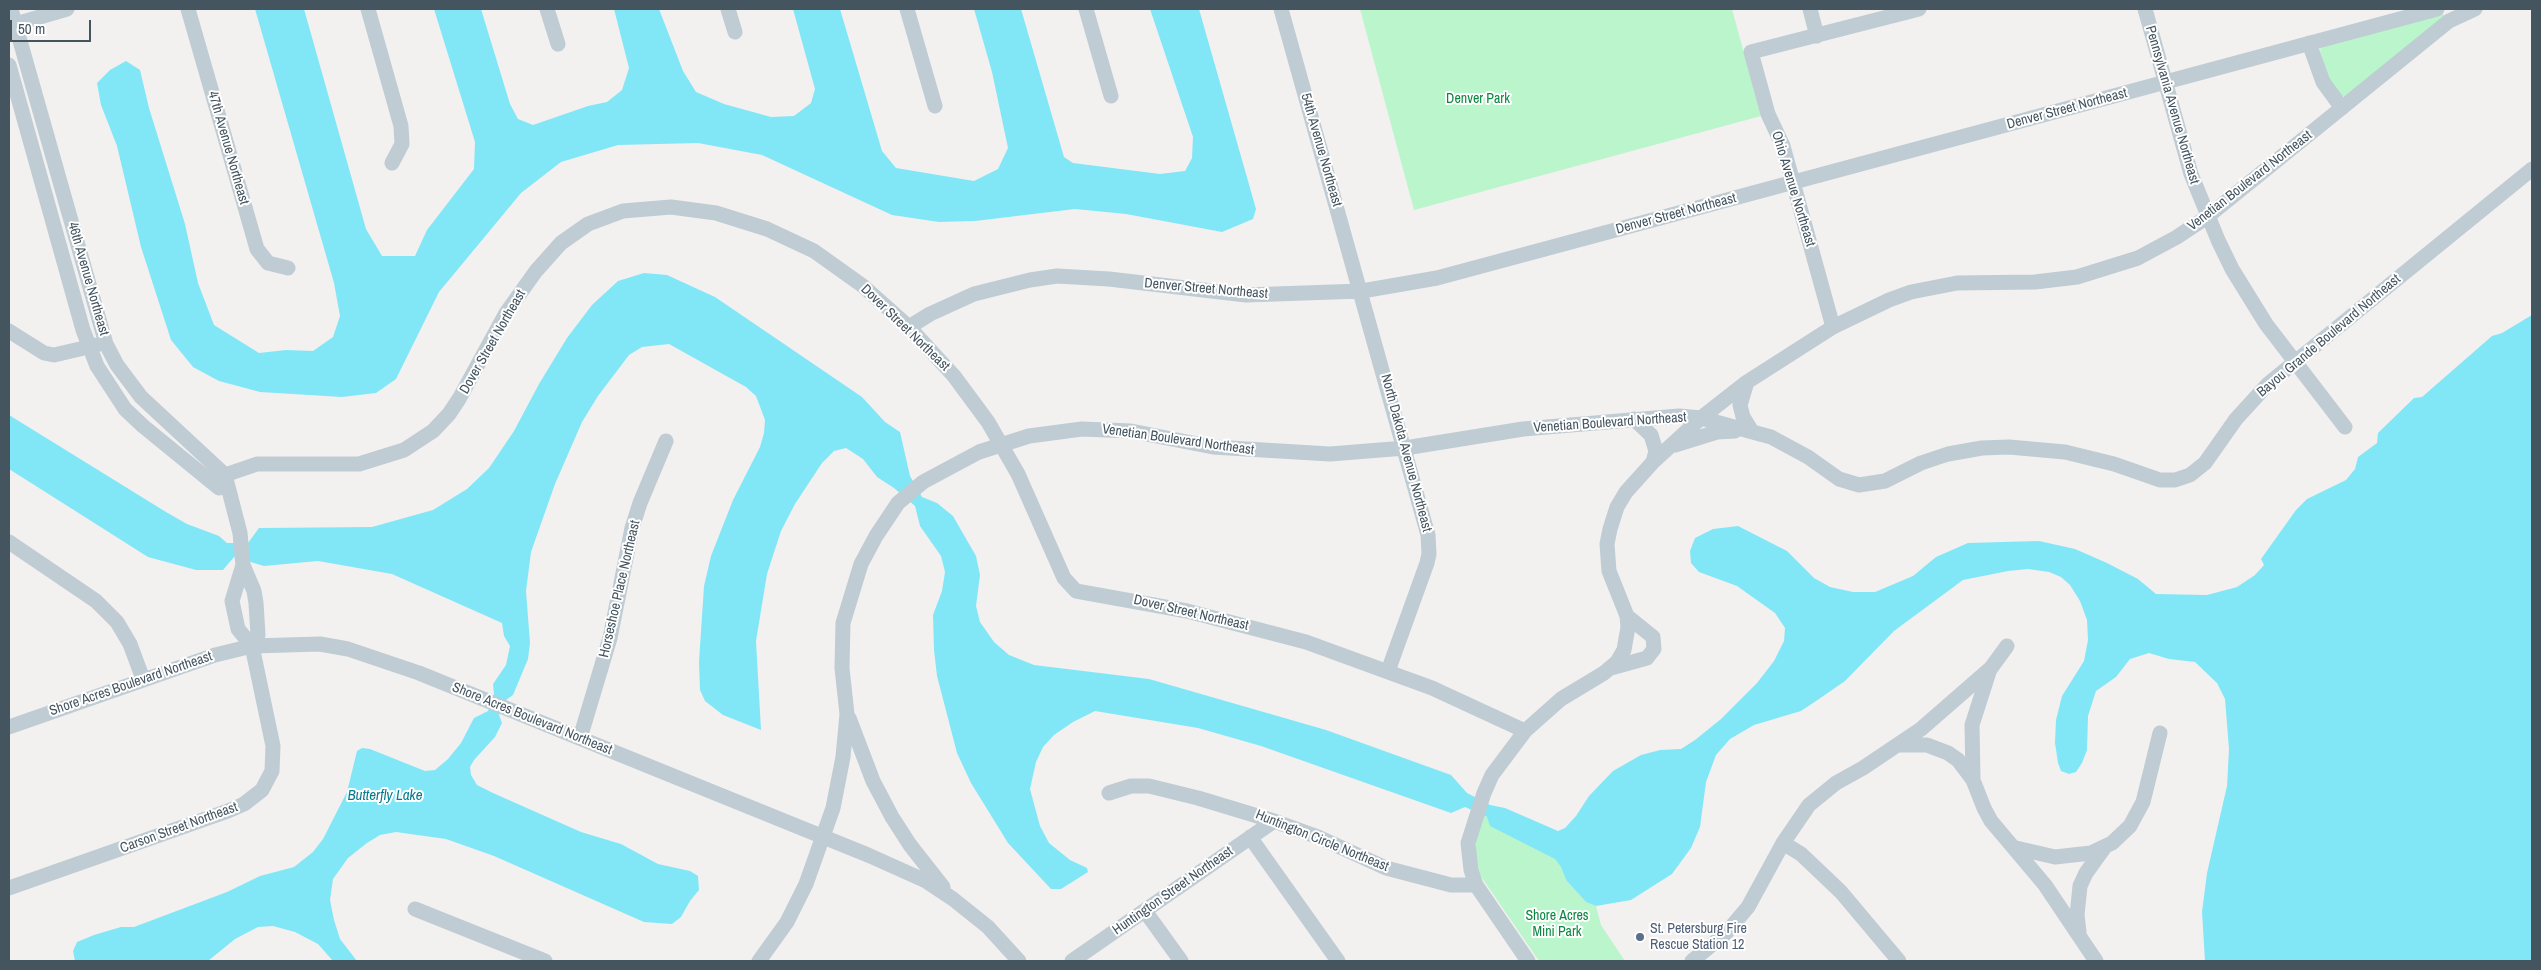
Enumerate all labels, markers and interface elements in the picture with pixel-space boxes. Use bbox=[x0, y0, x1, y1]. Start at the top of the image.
scale bar bbox=[12, 10, 94, 42]
text: 50 m bbox=[18, 18, 45, 39]
street label: Pennsylvania Avenue Northeast bbox=[2141, 24, 2203, 186]
street label: Denver Street Northeast bbox=[2005, 85, 2129, 133]
street label: 47th Avenue Northeast bbox=[204, 89, 252, 207]
street label: 54th Avenue Northeast bbox=[1297, 91, 1345, 209]
park label: Denver Park bbox=[1446, 91, 1510, 107]
street label: Venetian Boulevard Northeast bbox=[2184, 127, 2316, 235]
street label: Ohio Avenue Northeast bbox=[1767, 129, 1819, 249]
street label: Denver Street Northeast bbox=[1614, 190, 1738, 238]
street label: 46th Avenue Northeast bbox=[64, 220, 112, 338]
street label: Bayou Grande Boulevard Northeast bbox=[2254, 271, 2404, 401]
street label: Denver Street Northeast bbox=[1144, 275, 1268, 303]
street label: Dover Street Northeast bbox=[857, 281, 953, 375]
street label: Dover Street Northeast bbox=[456, 287, 530, 397]
street label: North Dakota Avenue Northeast bbox=[1377, 372, 1435, 534]
street label: Venetian Boulevard Northeast bbox=[1533, 409, 1687, 437]
street label: Venetian Boulevard Northeast bbox=[1101, 421, 1255, 459]
street label: Horseshoe Place Northeast bbox=[596, 519, 644, 659]
street label: Dover Street Northeast bbox=[1132, 592, 1250, 634]
street label: Shore Acres Boulevard Northeast bbox=[47, 648, 215, 720]
street label: Shore Acres Boulevard Northeast bbox=[450, 679, 614, 759]
water label: Butterfly Lake bbox=[347, 787, 423, 805]
street label: Carson Street Northeast bbox=[118, 799, 240, 857]
street label: Huntington Circle Northeast bbox=[1253, 807, 1391, 875]
street label: Huntington Street Northeast bbox=[1110, 843, 1236, 939]
park label: Shore Acres Mini Park bbox=[1525, 908, 1589, 940]
place label: St. Petersburg Fire Rescue Station 12 bbox=[1650, 921, 1747, 954]
marker: St. Petersburg Fire Rescue Station 12 bbox=[1634, 931, 1646, 943]

